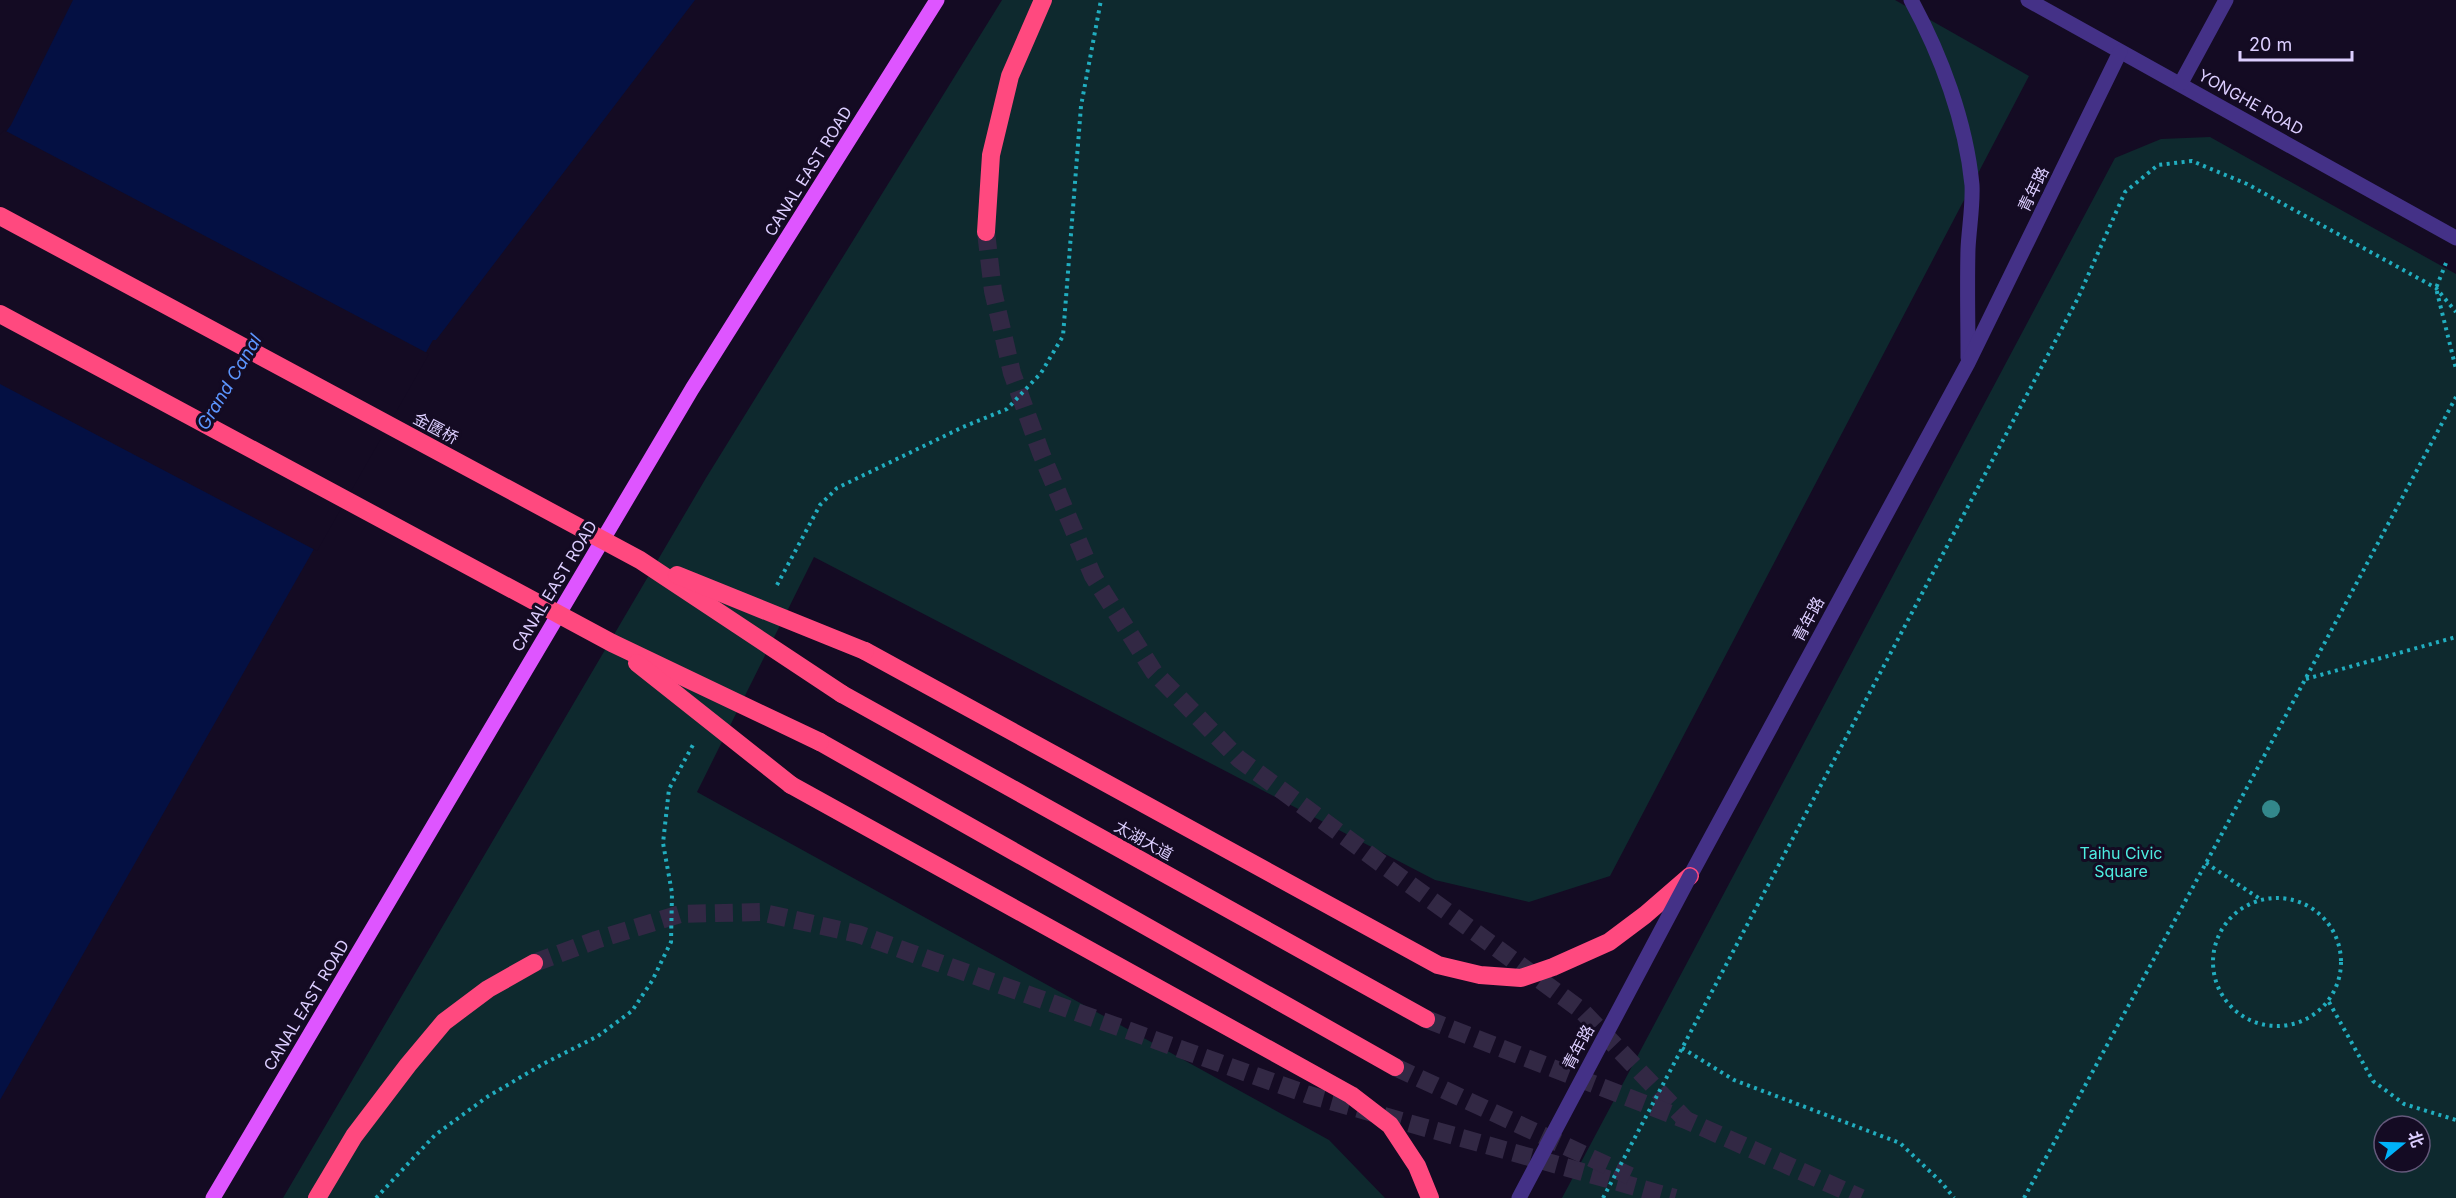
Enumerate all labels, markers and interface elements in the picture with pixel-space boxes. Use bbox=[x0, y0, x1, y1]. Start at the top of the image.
scale bar bbox=[2240, 24, 2352, 62]
text: 20 m bbox=[2249, 34, 2292, 55]
street label: YONGHE ROAD bbox=[2195, 65, 2307, 139]
street label: CANAL EAST ROAD bbox=[760, 102, 856, 240]
street label: 青年路 bbox=[2013, 163, 2053, 215]
water label: Grand Canal bbox=[192, 330, 266, 434]
street label: 金匮桥 bbox=[410, 408, 462, 448]
street label: CANAL EAST ROAD bbox=[507, 517, 601, 655]
street label: 青年路 bbox=[1788, 593, 1828, 645]
street label: 太湖大道 bbox=[1111, 816, 1177, 864]
park label: Taihu Civic Square bbox=[2079, 843, 2163, 881]
street label: CANAL EAST ROAD bbox=[259, 936, 353, 1074]
street label: 青年路 bbox=[1558, 1021, 1598, 1073]
north arrow bbox=[2372, 1114, 2432, 1174]
text: 北 bbox=[2404, 1128, 2428, 1150]

